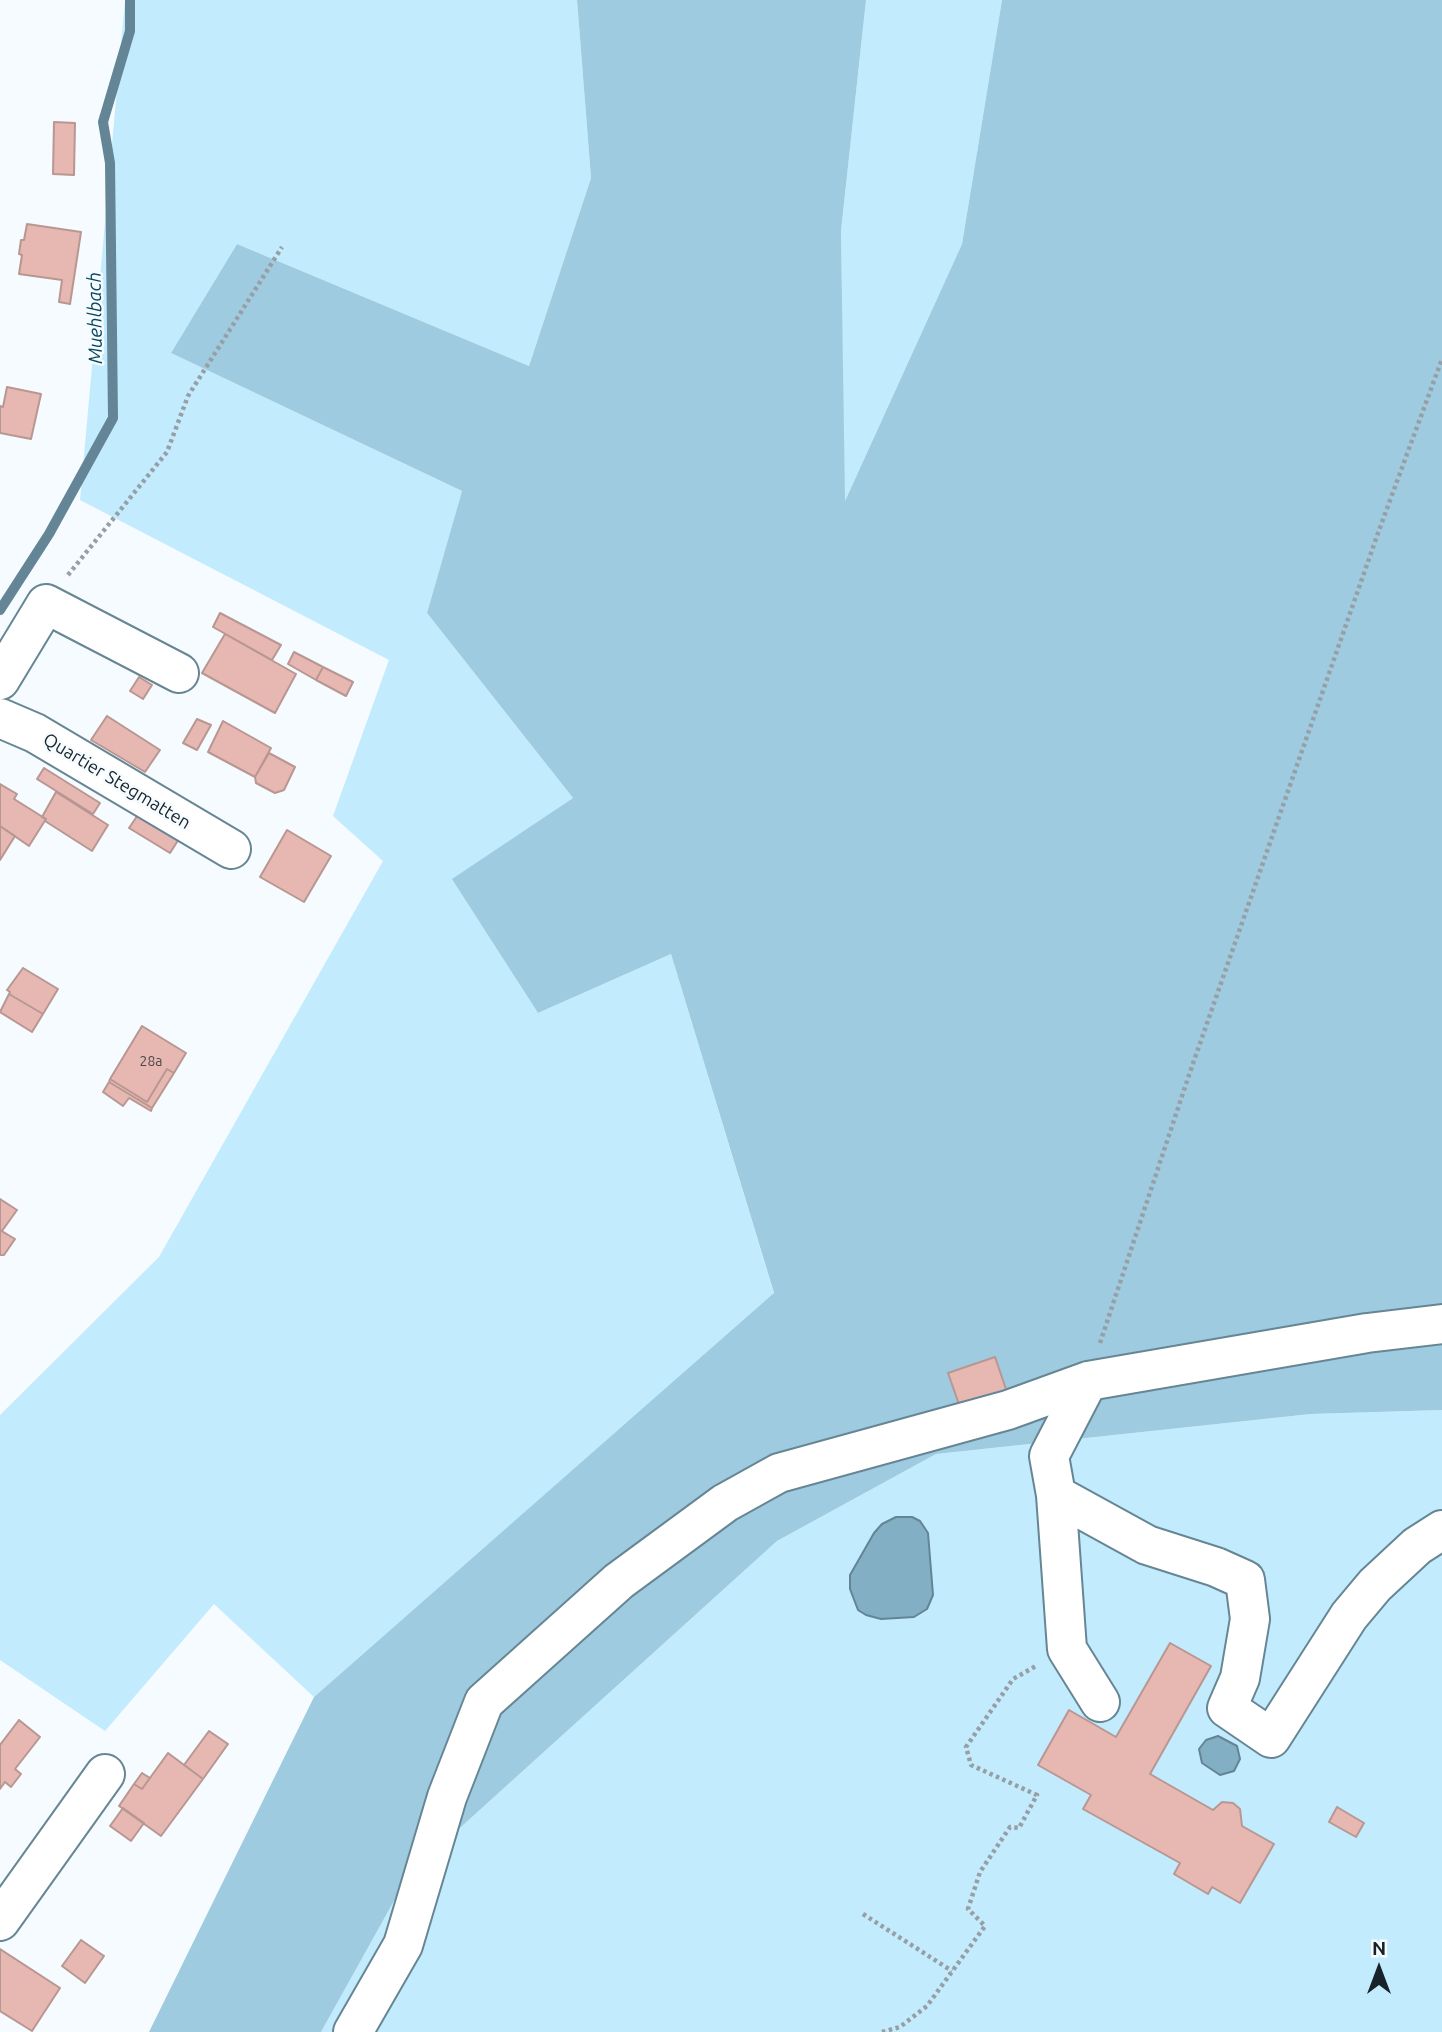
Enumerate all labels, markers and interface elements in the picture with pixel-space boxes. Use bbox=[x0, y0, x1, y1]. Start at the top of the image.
water label: Muehlbach bbox=[83, 272, 107, 364]
street label: Quartier Stegmatten bbox=[39, 728, 195, 834]
house number: 28a bbox=[140, 1053, 162, 1069]
north arrow bbox=[1344, 1934, 1414, 2004]
text: N bbox=[1372, 1937, 1386, 1959]

